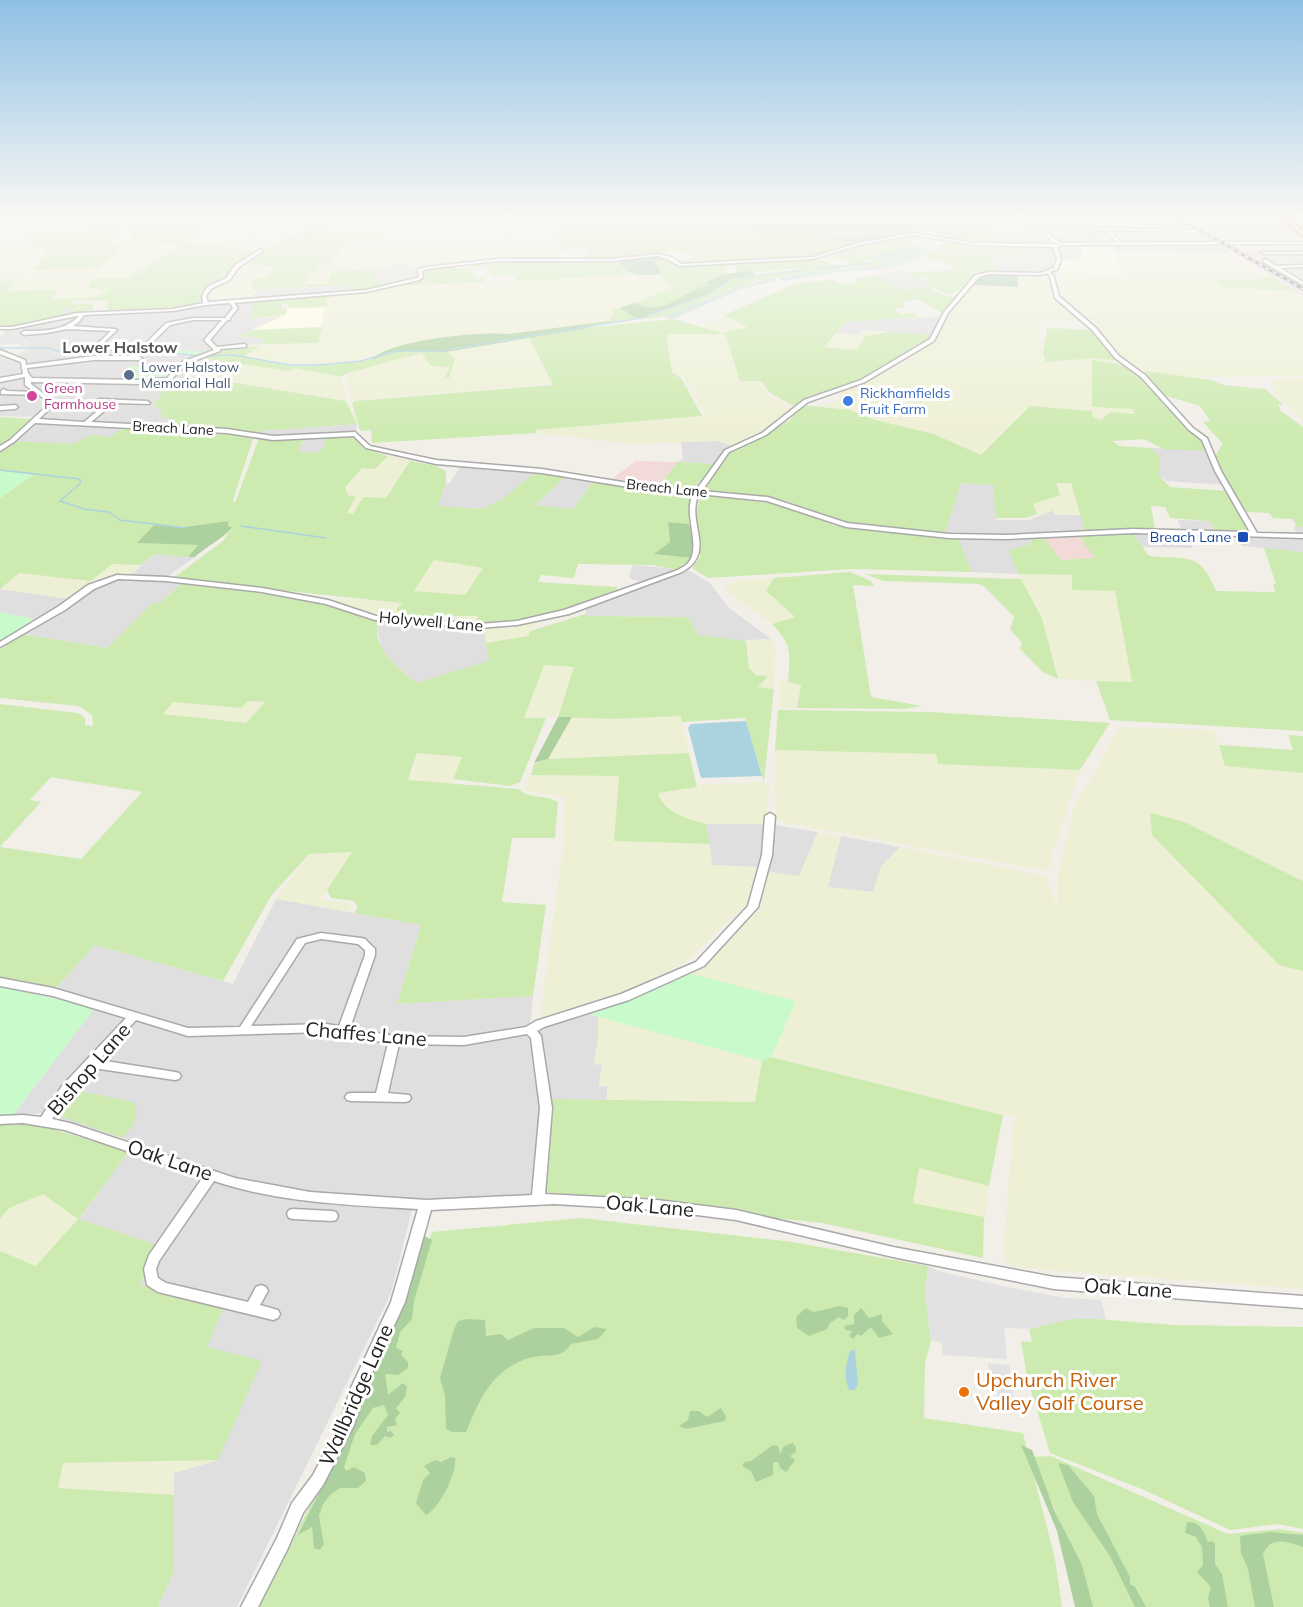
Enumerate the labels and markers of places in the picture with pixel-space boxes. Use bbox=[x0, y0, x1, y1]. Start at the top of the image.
place label: Lower Halstow Memorial Hall bbox=[141, 358, 239, 392]
marker: Lower Halstow Memorial Hall bbox=[122, 368, 136, 382]
place label: Green Farmhouse bbox=[44, 379, 116, 413]
place label: Rickhamfields Fruit Farm bbox=[860, 384, 950, 418]
marker: Green Farmhouse bbox=[25, 389, 39, 403]
marker: Rickhamfields Fruit Farm bbox=[841, 394, 855, 408]
place label: Breach Lane bbox=[1150, 528, 1231, 546]
marker: Breach Lane bbox=[1236, 530, 1250, 544]
place label: Upchurch River Valley Golf Course bbox=[976, 1367, 1144, 1415]
marker: Upchurch River Valley Golf Course bbox=[957, 1385, 971, 1399]

